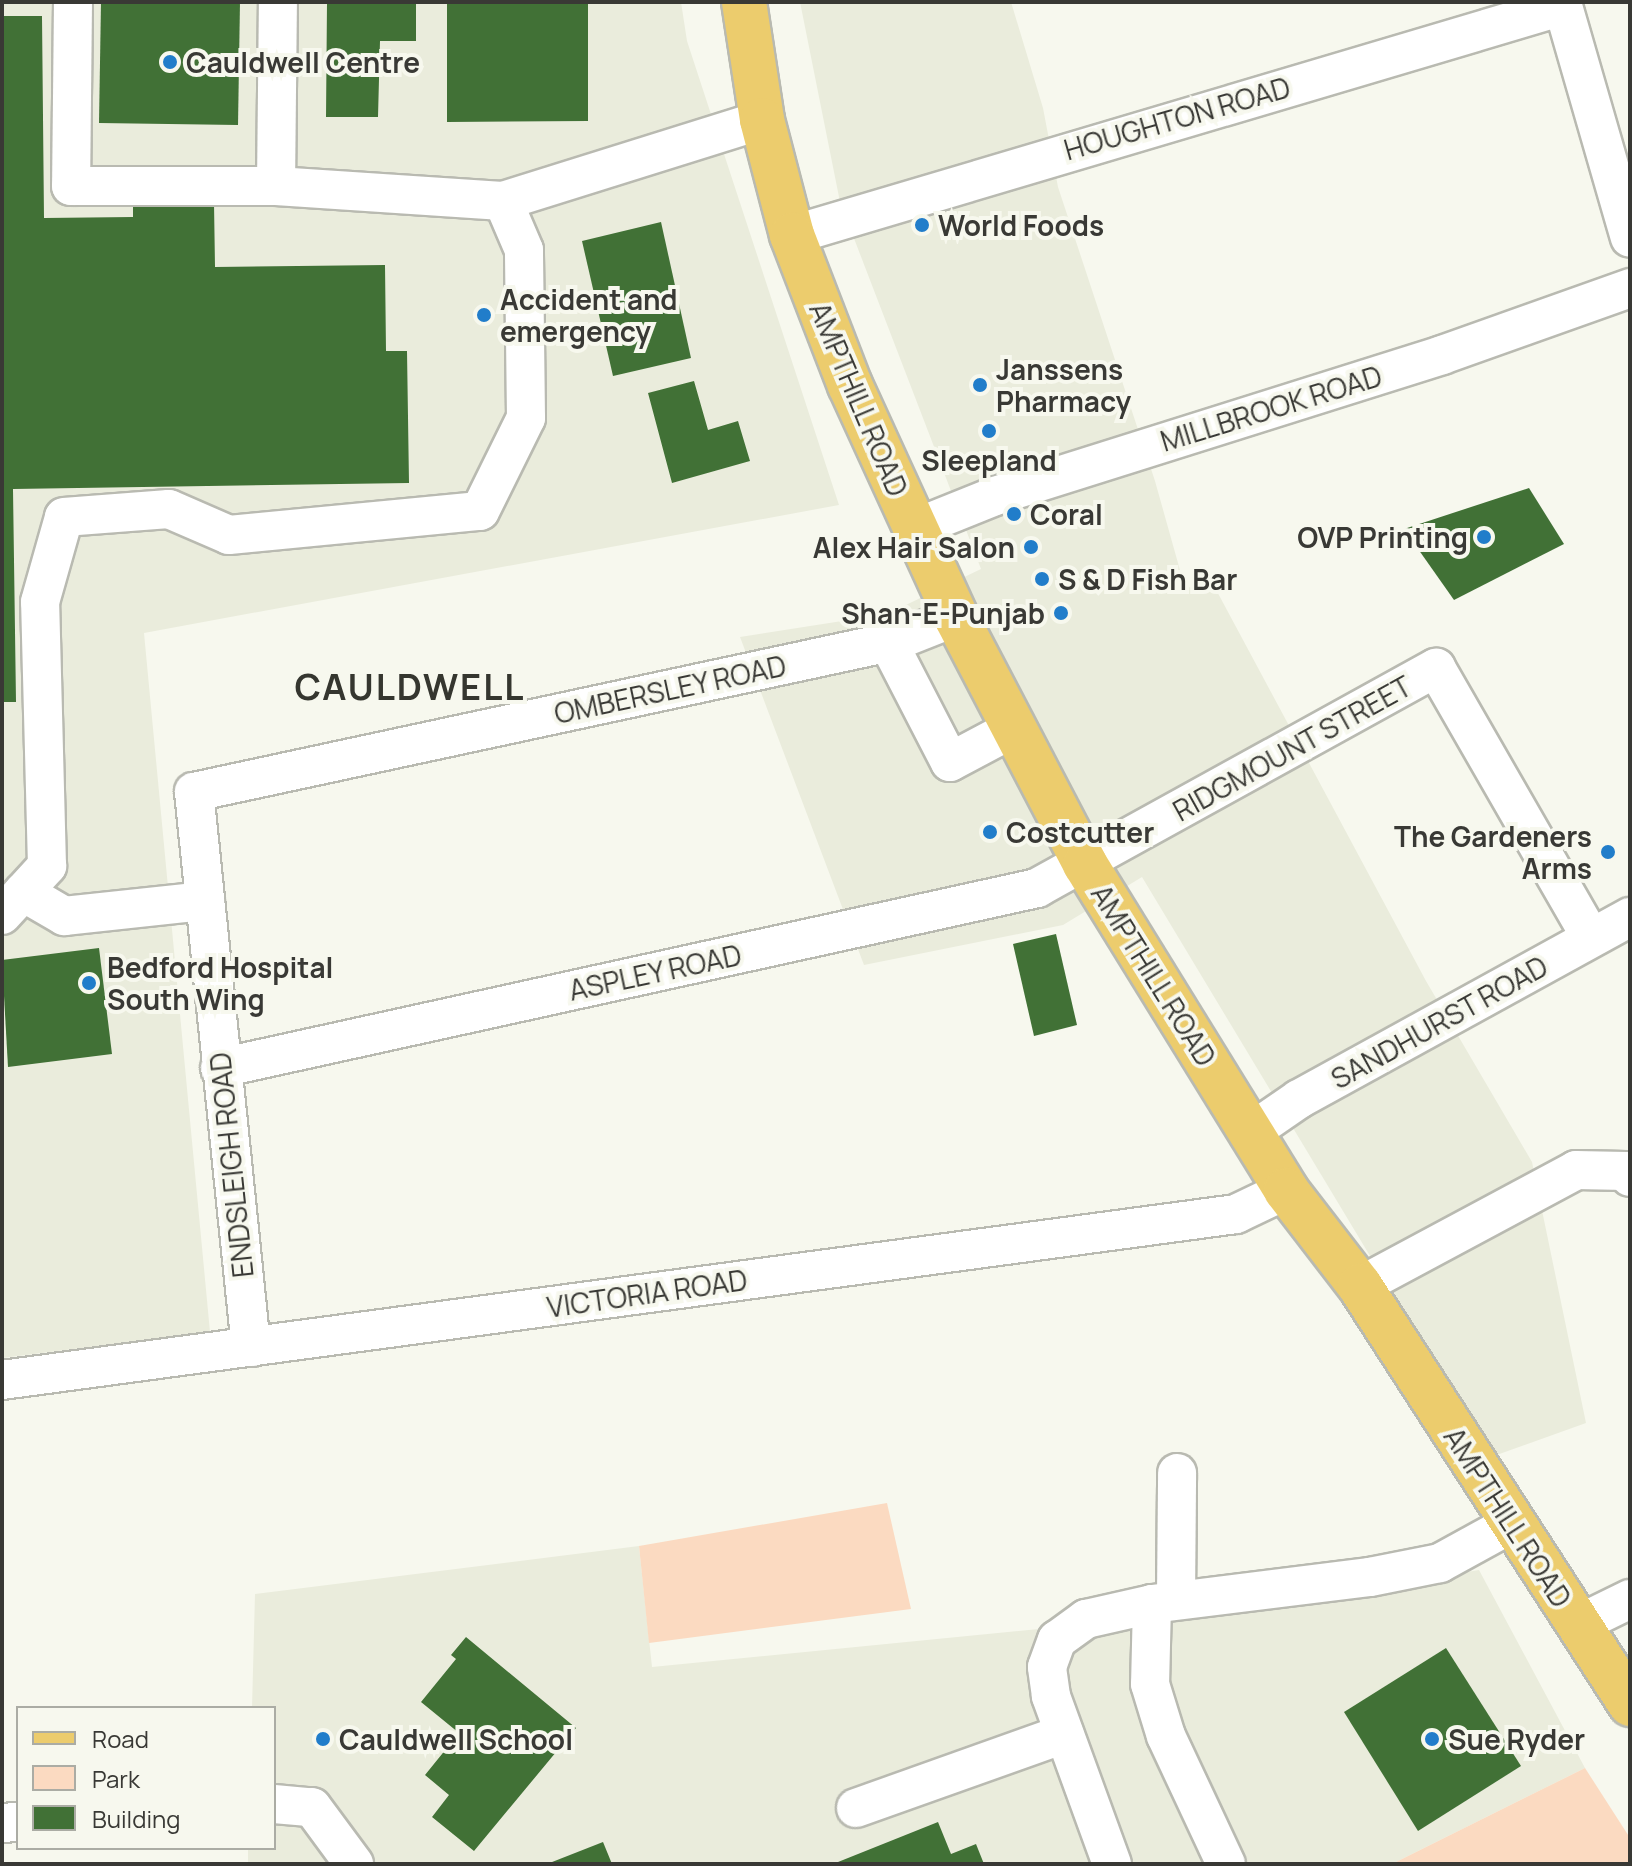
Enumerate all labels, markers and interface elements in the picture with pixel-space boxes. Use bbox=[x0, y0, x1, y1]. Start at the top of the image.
place label: Cauldwell Centre bbox=[186, 45, 420, 79]
marker: Cauldwell Centre bbox=[161, 53, 179, 71]
street label: HOUGHTON ROAD bbox=[1060, 70, 1294, 166]
place label: World Foods bbox=[938, 208, 1104, 242]
marker: World Foods bbox=[913, 216, 931, 234]
place label: Accident and emergency bbox=[500, 282, 678, 348]
street label: AMPTHILL ROAD bbox=[803, 296, 915, 502]
marker: Accident and emergency bbox=[475, 306, 493, 324]
place label: Janssens Pharmacy bbox=[996, 352, 1131, 418]
street label: MILLBROOK ROAD bbox=[1156, 358, 1386, 458]
marker: Janssens Pharmacy bbox=[971, 376, 989, 394]
marker: Sleepland bbox=[980, 422, 998, 440]
place label: Sleepland bbox=[921, 443, 1057, 477]
place label: Coral bbox=[1030, 497, 1103, 531]
marker: Coral bbox=[1005, 505, 1023, 523]
place label: OVP Printing bbox=[1297, 520, 1468, 554]
marker: OVP Printing bbox=[1475, 528, 1493, 546]
place label: Alex Hair Salon bbox=[813, 530, 1015, 564]
marker: Alex Hair Salon bbox=[1022, 538, 1040, 556]
place label: S & D Fish Bar bbox=[1058, 562, 1237, 596]
marker: S & D Fish Bar bbox=[1033, 570, 1051, 588]
place label: Shan-E-Punjab bbox=[841, 596, 1045, 630]
marker: Shan-E-Punjab bbox=[1052, 604, 1070, 622]
street label: OMBERSLEY ROAD bbox=[551, 648, 789, 730]
district label: CAULDWELL bbox=[294, 665, 526, 709]
street label: RIDGMOUNT STREET bbox=[1167, 668, 1417, 828]
place label: Costcutter bbox=[1006, 815, 1154, 849]
place label: The Gardeners Arms bbox=[1394, 819, 1592, 885]
marker: Costcutter bbox=[981, 823, 999, 841]
marker: The Gardeners Arms bbox=[1599, 843, 1617, 861]
street label: AMPTHILL ROAD bbox=[1084, 878, 1224, 1072]
street label: ASPLEY ROAD bbox=[565, 937, 745, 1007]
street label: SANDHURST ROAD bbox=[1325, 948, 1553, 1096]
place label: Bedford Hospital South Wing bbox=[107, 950, 333, 1016]
marker: Bedford Hospital South Wing bbox=[78, 972, 100, 994]
street label: ENDSLEIGH ROAD bbox=[202, 1051, 260, 1279]
street label: VICTORIA ROAD bbox=[545, 1262, 749, 1324]
street label: AMPTHILL ROAD bbox=[1437, 1420, 1579, 1614]
legend bbox=[16, 1706, 276, 1850]
text: Road bbox=[92, 1722, 149, 1755]
place label: Cauldwell School bbox=[339, 1722, 573, 1756]
place label: Sue Ryder bbox=[1448, 1722, 1585, 1756]
marker: Cauldwell School bbox=[314, 1730, 332, 1748]
marker: Sue Ryder bbox=[1423, 1730, 1441, 1748]
text: Park bbox=[92, 1762, 140, 1795]
text: Building bbox=[92, 1802, 180, 1835]

